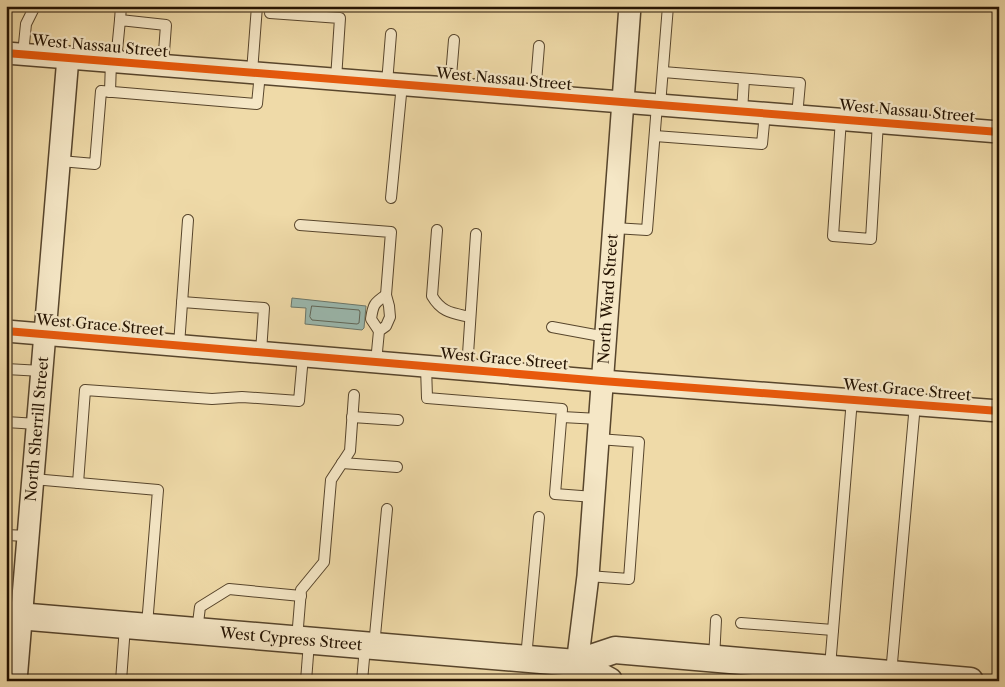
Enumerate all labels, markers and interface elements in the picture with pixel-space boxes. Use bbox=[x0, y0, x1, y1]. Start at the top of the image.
street label: West Nassau Street bbox=[31, 30, 169, 61]
street label: West Nassau Street bbox=[435, 63, 573, 94]
street label: West Nassau Street bbox=[838, 95, 976, 126]
street label: North Ward Street bbox=[593, 233, 622, 365]
street label: West Grace Street bbox=[34, 309, 165, 340]
street label: West Grace Street bbox=[438, 343, 569, 374]
street label: North Sherrill Street bbox=[21, 355, 52, 502]
street label: West Grace Street bbox=[841, 374, 972, 405]
street label: West Cypress Street bbox=[218, 623, 364, 654]

